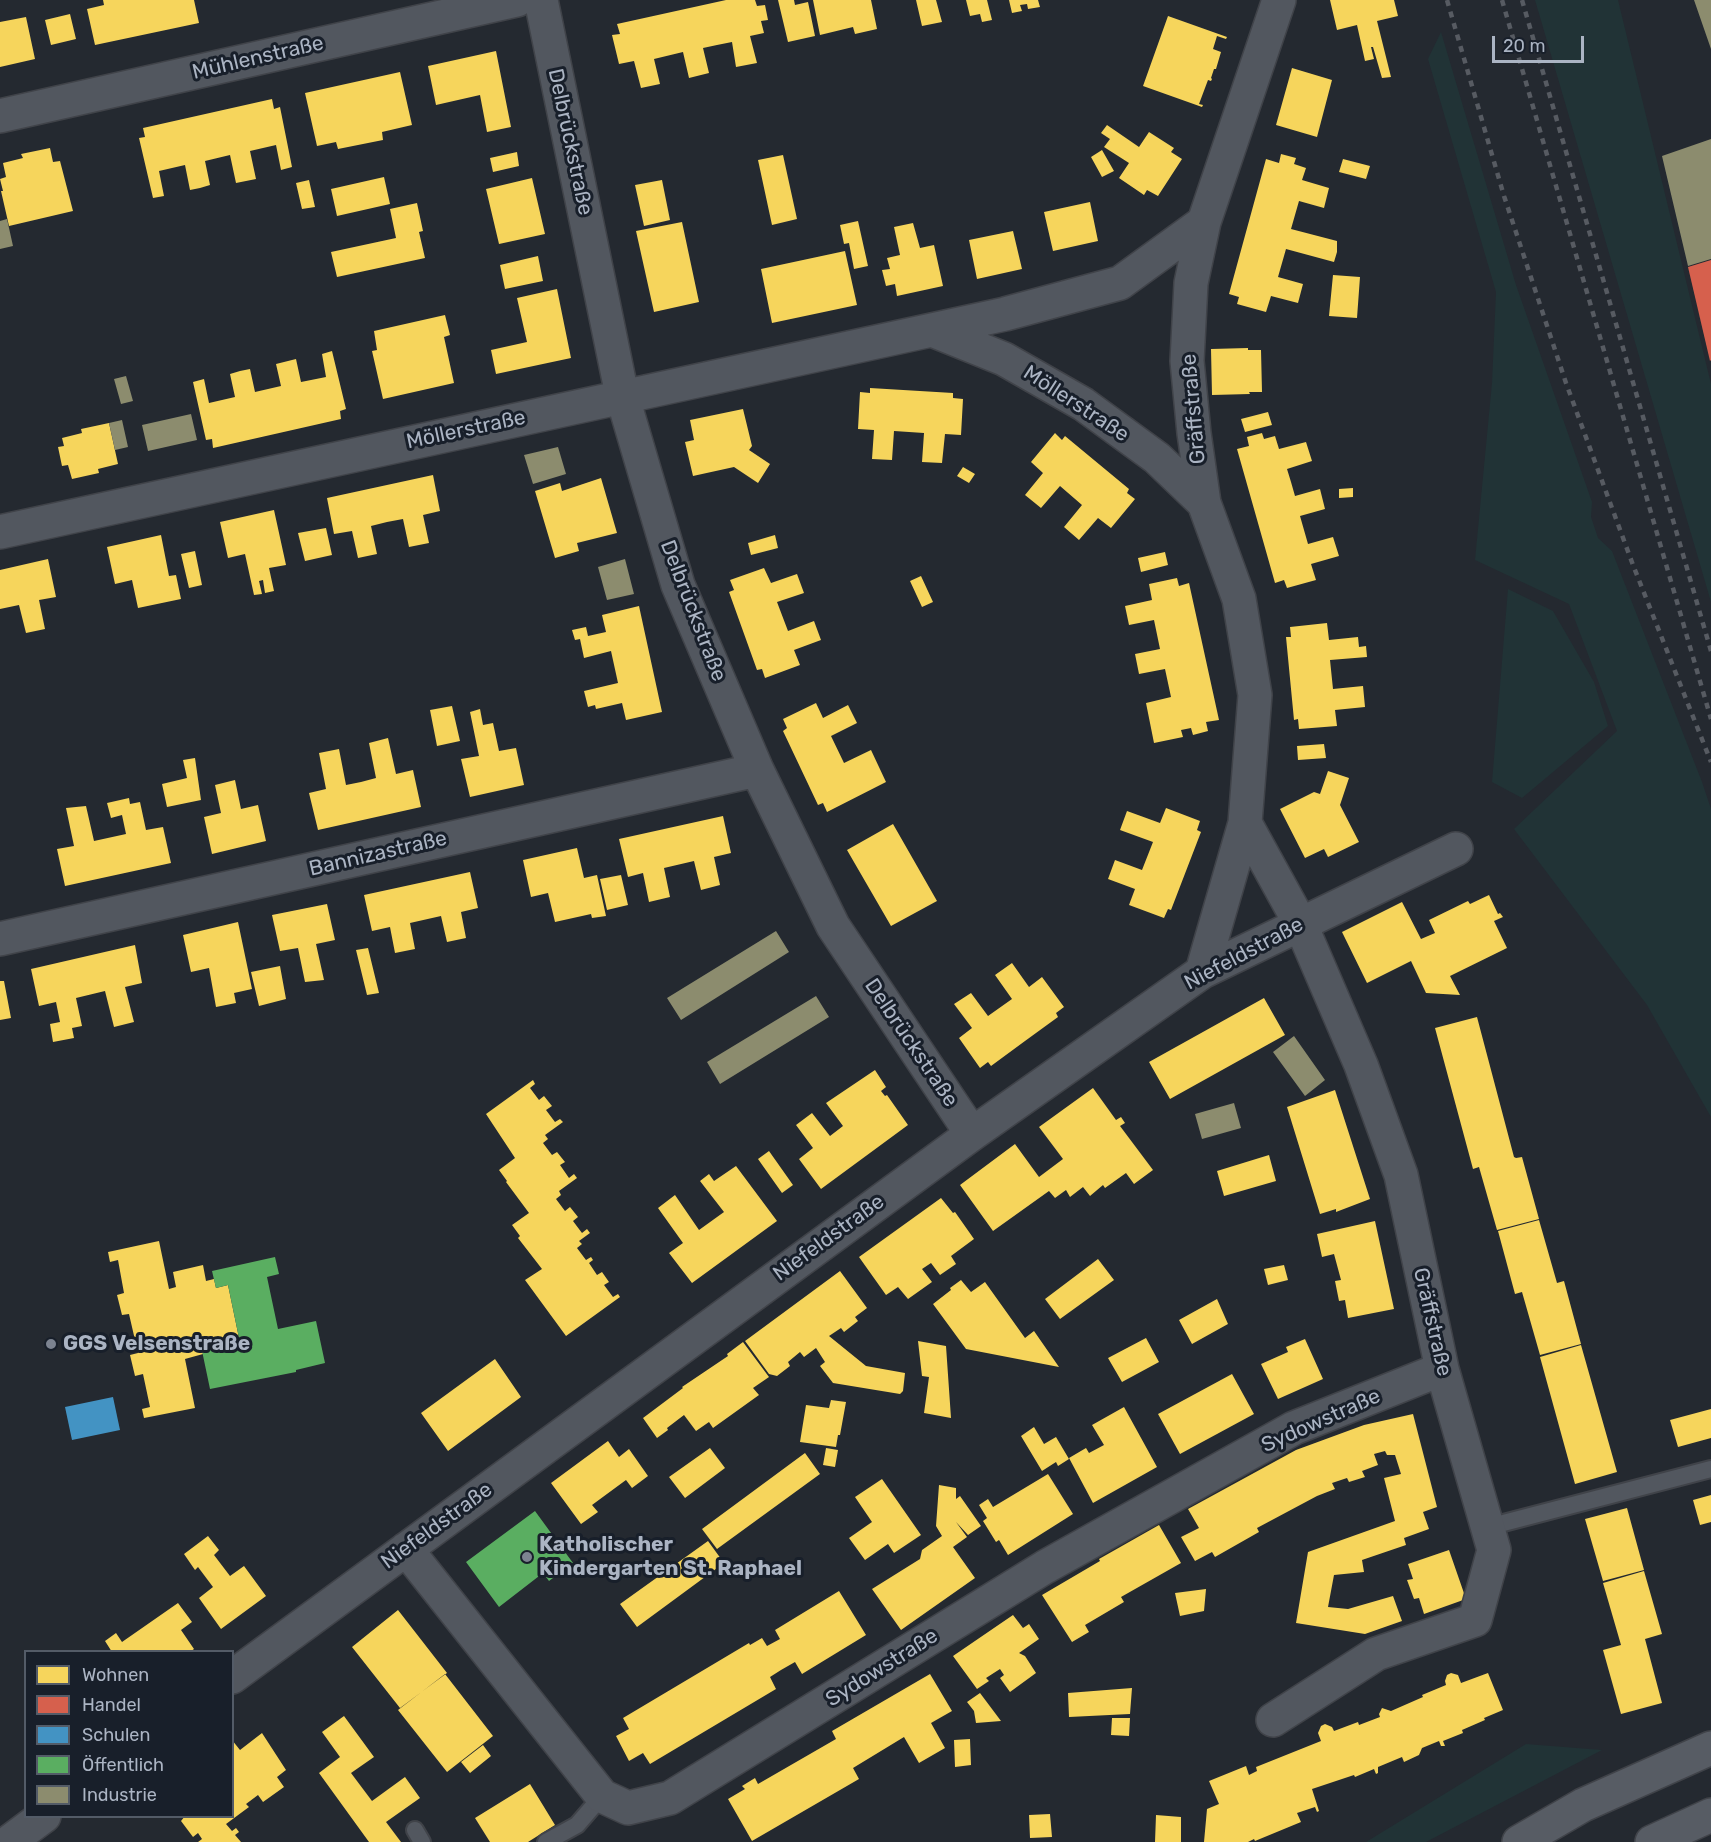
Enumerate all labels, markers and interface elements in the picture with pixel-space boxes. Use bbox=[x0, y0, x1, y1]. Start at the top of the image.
scale bar bbox=[1495, 24, 1586, 62]
street label: Mühlenstraße bbox=[190, 31, 326, 85]
text: 20 m bbox=[1503, 35, 1545, 57]
street label: Delbrückstraße bbox=[542, 66, 598, 218]
street label: Gräffstraße bbox=[1177, 353, 1211, 465]
street label: Möllerstraße bbox=[1018, 360, 1134, 448]
street label: Möllerstraße bbox=[404, 405, 528, 455]
street label: Delbrückstraße bbox=[655, 537, 731, 685]
street label: Bannizastraße bbox=[307, 826, 449, 882]
street label: Niefeldstraße bbox=[1180, 912, 1308, 996]
street label: Delbrückstraße bbox=[859, 974, 963, 1112]
street label: Niefeldstraße bbox=[769, 1189, 889, 1287]
street label: Gräffstraße bbox=[1407, 1265, 1457, 1379]
place label: GGS Velsenstraße bbox=[63, 1331, 250, 1357]
marker: GGS Velsenstraße bbox=[44, 1337, 58, 1351]
street label: Sydowstraße bbox=[1258, 1384, 1384, 1458]
street label: Niefeldstraße bbox=[377, 1477, 497, 1575]
place label: Katholischer Kindergarten St. Raphael bbox=[539, 1532, 802, 1582]
marker: Katholischer Kindergarten St. Raphael bbox=[520, 1550, 534, 1564]
street label: Sydowstraße bbox=[821, 1624, 943, 1712]
legend bbox=[24, 1650, 234, 1818]
text: Wohnen bbox=[82, 1664, 149, 1686]
text: Handel bbox=[82, 1694, 141, 1716]
text: Schulen bbox=[82, 1724, 150, 1746]
text: Öffentlich bbox=[82, 1754, 164, 1776]
text: Industrie bbox=[82, 1784, 157, 1806]

